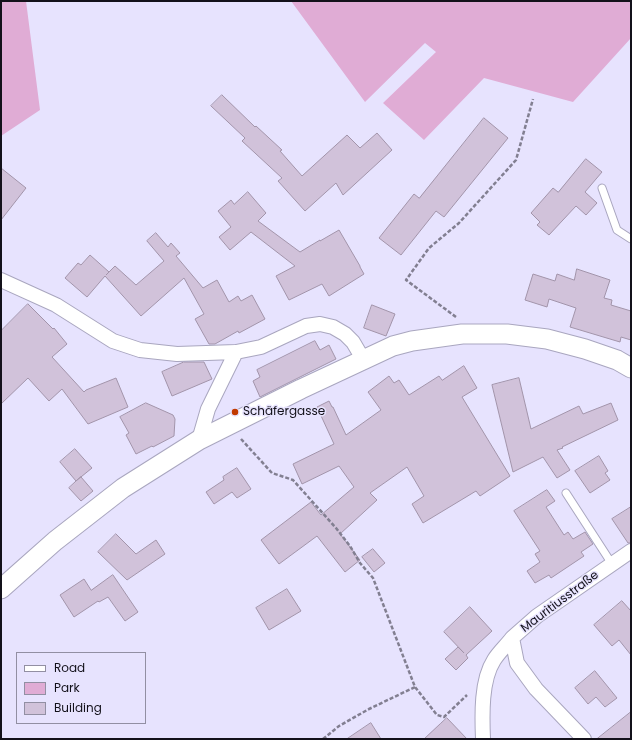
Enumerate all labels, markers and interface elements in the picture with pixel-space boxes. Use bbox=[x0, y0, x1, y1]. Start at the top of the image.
place label: Schäfergasse bbox=[243, 405, 325, 419]
marker: Schäfergasse bbox=[230, 407, 240, 417]
street label: Mauritiusstraße bbox=[518, 568, 602, 636]
legend bbox=[16, 652, 146, 724]
text: Road bbox=[54, 659, 85, 676]
text: Park bbox=[54, 679, 80, 696]
text: Building bbox=[54, 699, 102, 716]

